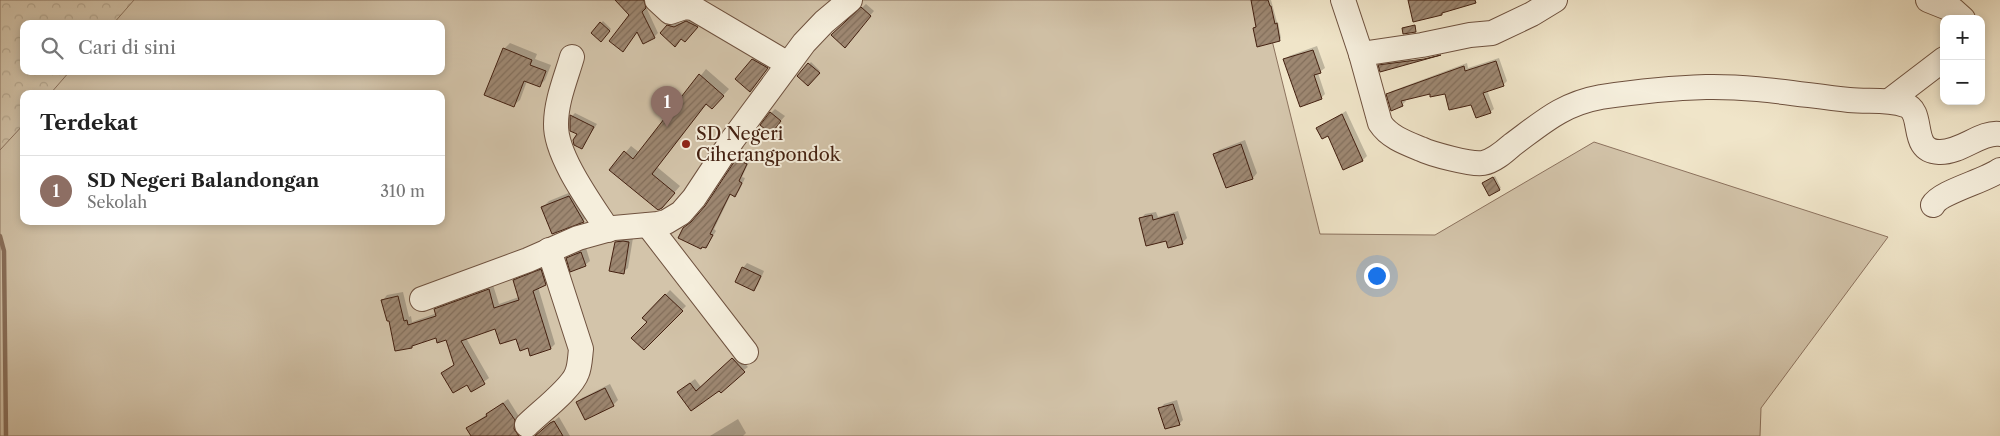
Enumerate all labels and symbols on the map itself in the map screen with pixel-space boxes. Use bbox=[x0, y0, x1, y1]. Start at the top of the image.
pin: 1 bbox=[651, 86, 683, 127]
place label: SD Negeri Ciherangpondok bbox=[696, 123, 842, 166]
marker: SD Negeri Ciherangpondok bbox=[680, 138, 692, 150]
your location bbox=[1364, 263, 1390, 289]

